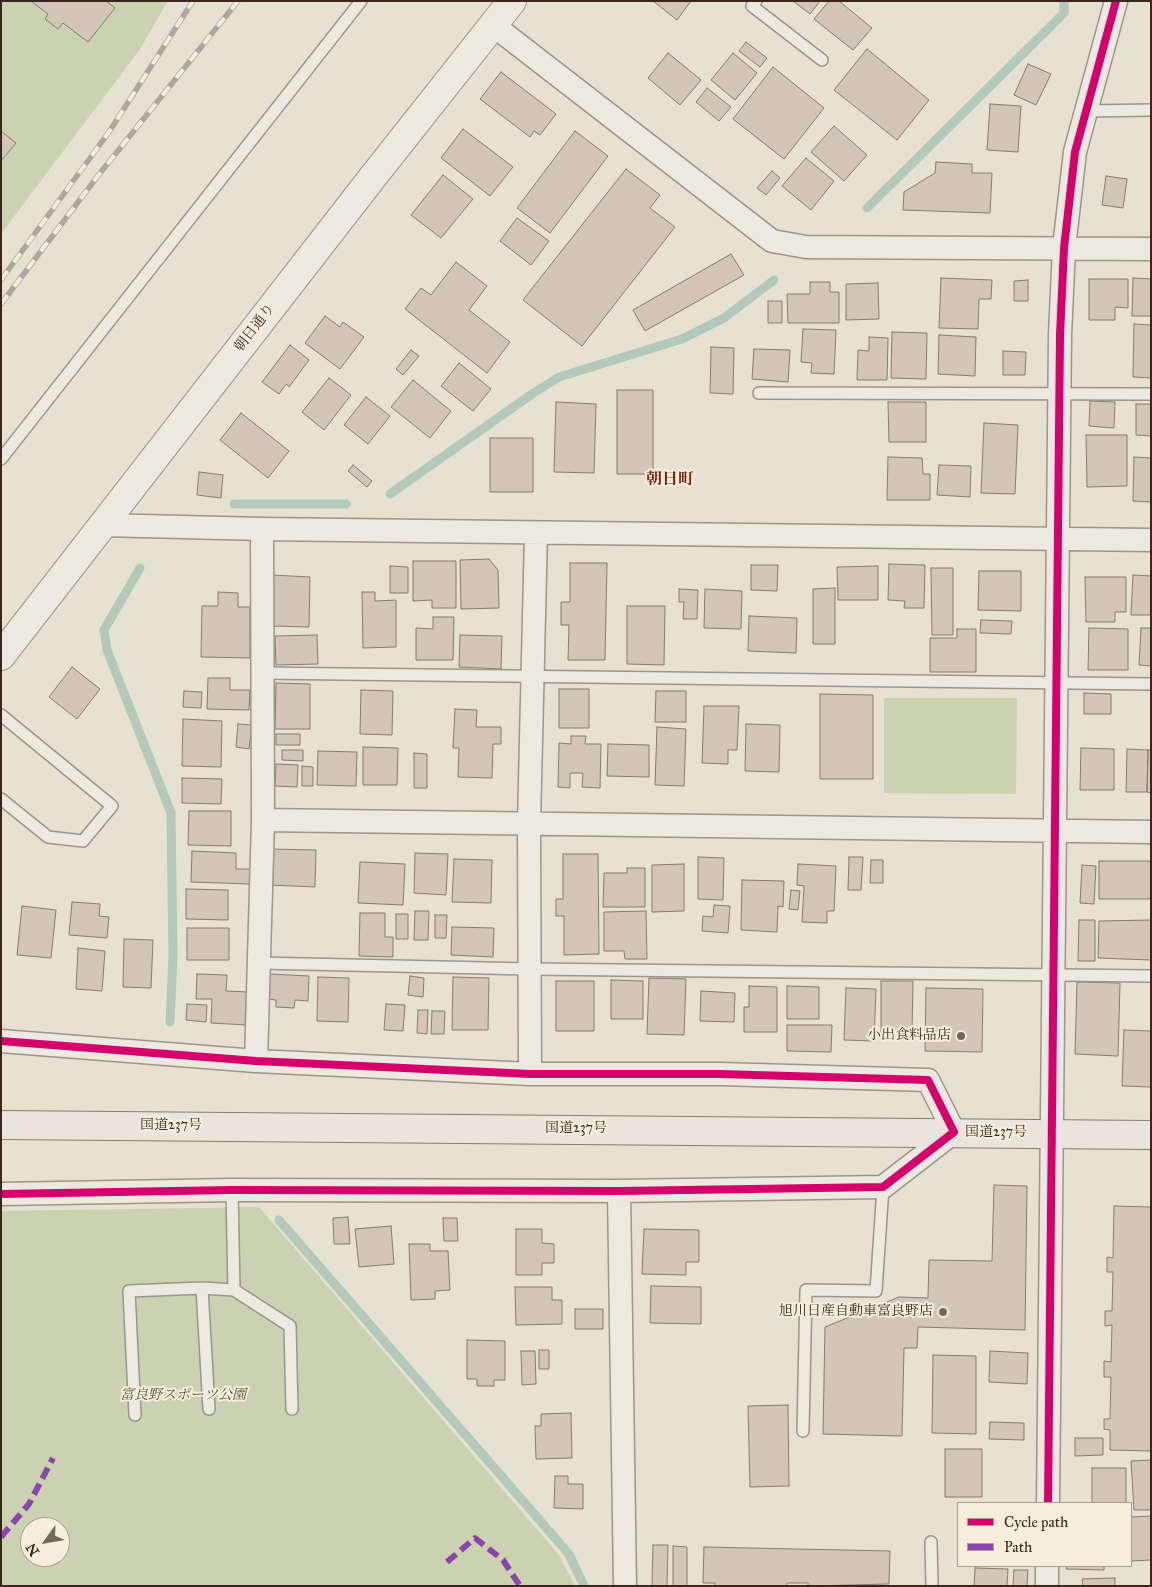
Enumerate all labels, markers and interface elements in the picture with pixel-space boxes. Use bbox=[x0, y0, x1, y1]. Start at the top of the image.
street label: 朝日通り bbox=[231, 301, 279, 355]
district label: 朝日町 bbox=[646, 470, 694, 490]
place label: 小出食料品店 bbox=[867, 1028, 951, 1044]
marker: 小出食料品店 bbox=[955, 1030, 967, 1042]
street label: 国道237号 bbox=[140, 1118, 202, 1134]
street label: 国道237号 bbox=[545, 1121, 607, 1137]
street label: 国道237号 bbox=[965, 1125, 1027, 1141]
place label: 旭川日産自動車富良野店 bbox=[779, 1304, 933, 1320]
marker: 旭川日産自動車富良野店 bbox=[937, 1306, 949, 1318]
park label: 富良野スポーツ公園 bbox=[120, 1388, 246, 1404]
legend bbox=[957, 1502, 1132, 1567]
text: Cycle path bbox=[1004, 1513, 1068, 1531]
north arrow bbox=[20, 1517, 70, 1567]
text: Path bbox=[1004, 1538, 1032, 1556]
text: N bbox=[22, 1540, 43, 1559]

